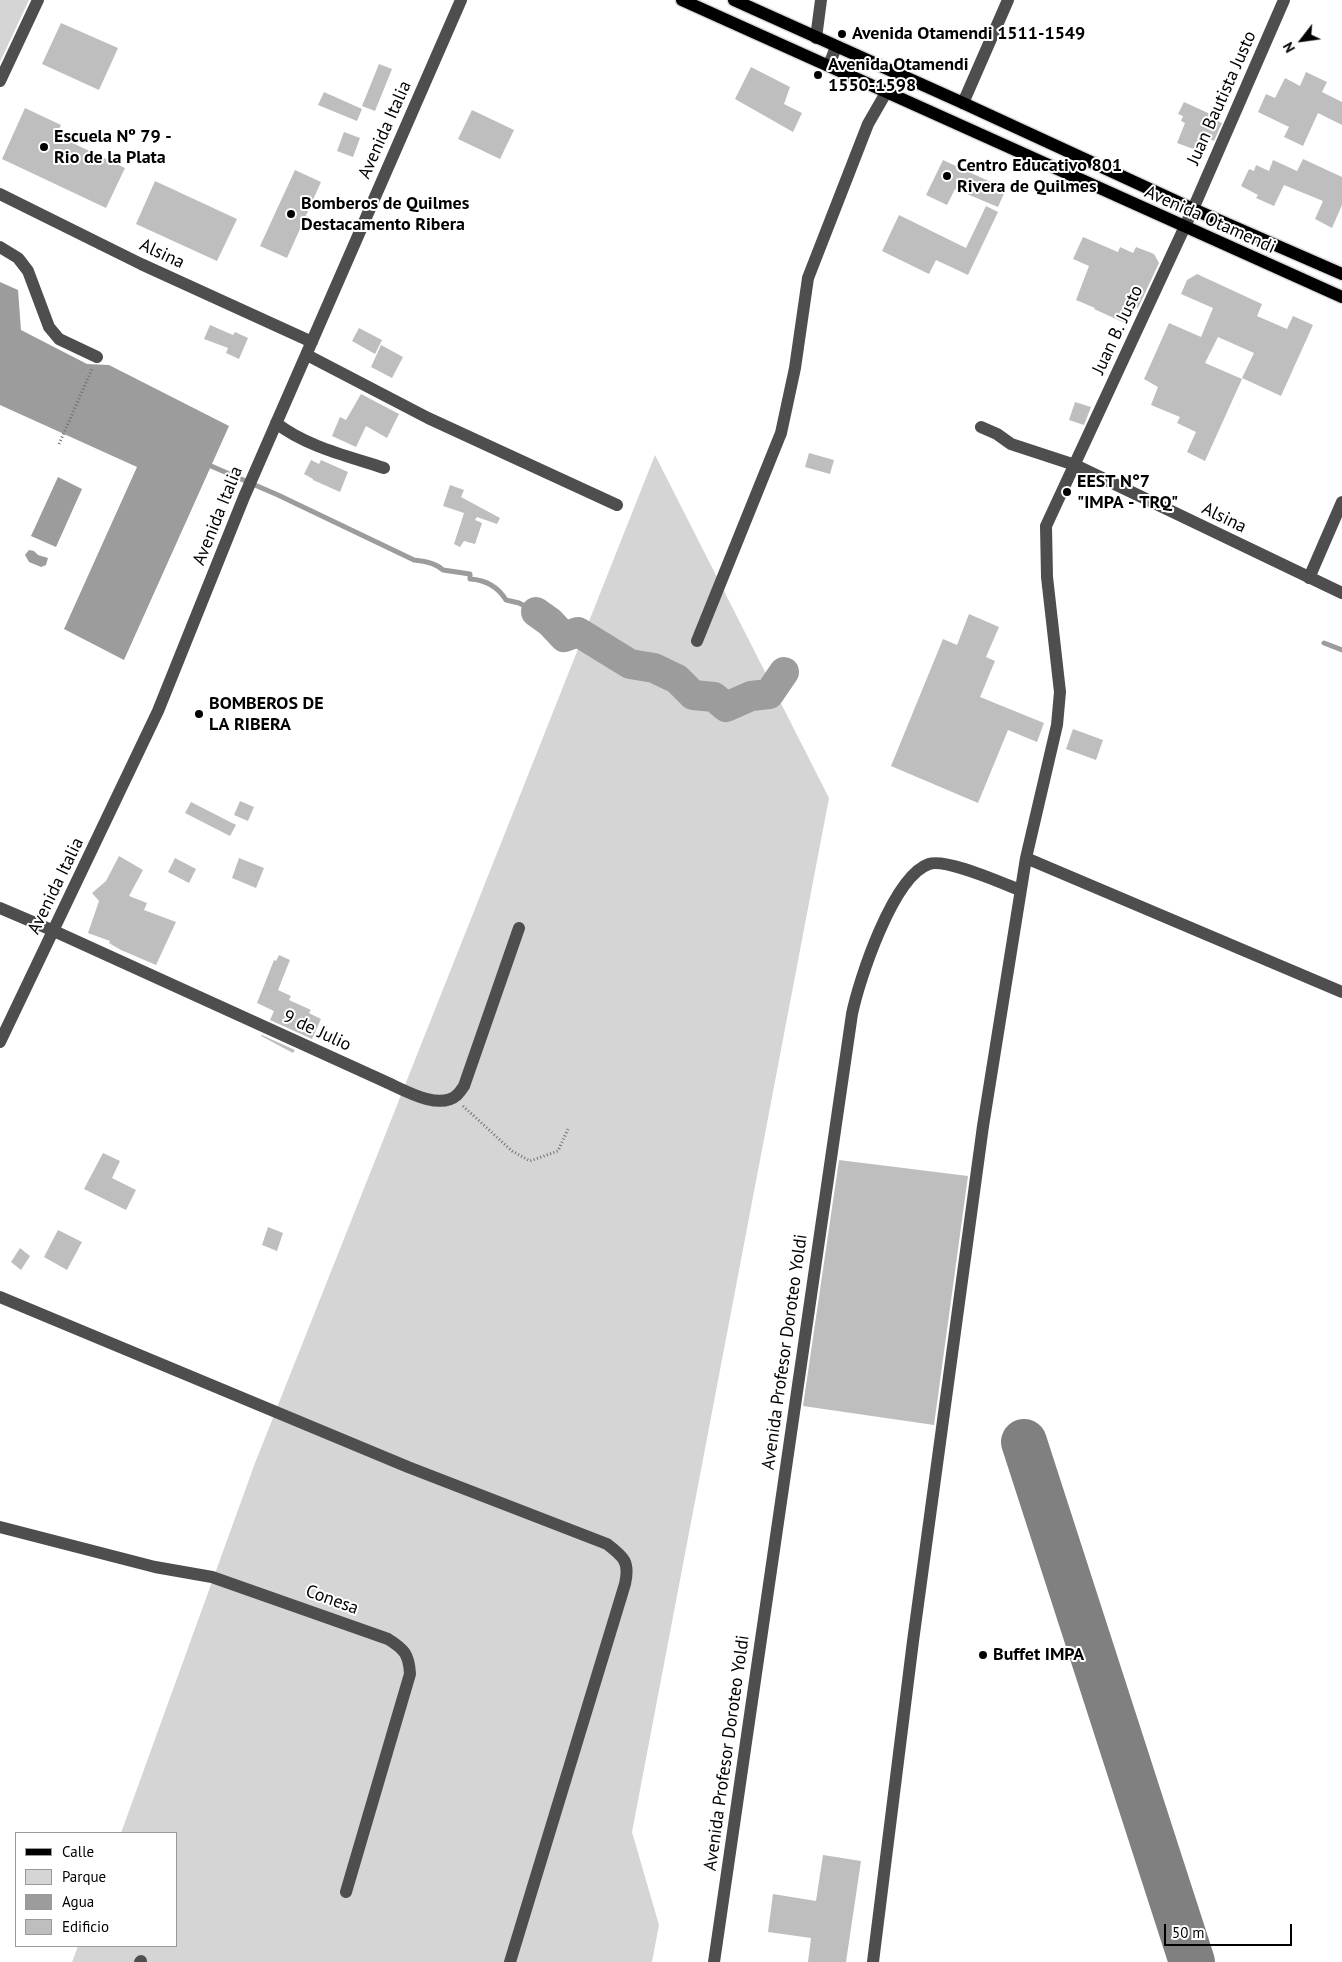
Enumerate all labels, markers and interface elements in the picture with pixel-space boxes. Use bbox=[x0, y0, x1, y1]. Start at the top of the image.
north arrow bbox=[1277, 15, 1327, 65]
place label: Avenida Otamendi 1511-1549 bbox=[852, 23, 1085, 45]
marker: Avenida Otamendi 1511-1549 bbox=[836, 28, 848, 40]
street label: Juan Bautista Justo bbox=[1183, 28, 1261, 168]
text: N bbox=[1279, 39, 1299, 56]
place label: Avenida Otamendi 1550-1598 bbox=[828, 54, 969, 96]
marker: Avenida Otamendi 1550-1598 bbox=[812, 69, 824, 81]
street label: Avenida Italia bbox=[354, 78, 416, 182]
place label: Escuela Nº 79 - Rio de la Plata bbox=[54, 126, 172, 168]
marker: Escuela Nº 79 - Rio de la Plata bbox=[38, 141, 50, 153]
place label: Centro Educativo 801 Rivera de Quilmes bbox=[957, 155, 1122, 198]
marker: Centro Educativo 801 Rivera de Quilmes bbox=[941, 170, 953, 182]
street label: Avenida Otamendi bbox=[1141, 181, 1279, 259]
place label: Bomberos de Quilmes Destacamento Ribera bbox=[301, 193, 469, 235]
marker: Bomberos de Quilmes Destacamento Ribera bbox=[285, 208, 297, 220]
street label: Alsina bbox=[136, 234, 188, 274]
street label: Juan B. Justo bbox=[1088, 282, 1148, 378]
street label: Avenida Italia bbox=[188, 463, 248, 569]
place label: EEST N°7 "IMPA - TRQ" bbox=[1077, 471, 1178, 514]
marker: EEST N°7 "IMPA - TRQ" bbox=[1061, 486, 1073, 498]
street label: Alsina bbox=[1198, 498, 1250, 538]
place label: BOMBEROS DE LA RIBERA bbox=[209, 693, 324, 736]
marker: BOMBEROS DE LA RIBERA bbox=[193, 708, 205, 720]
street label: Avenida Italia bbox=[23, 834, 89, 938]
street label: 9 de Julio bbox=[279, 1006, 355, 1056]
street label: Avenida Profesor Doroteo Yoldi bbox=[758, 1233, 812, 1471]
street label: Conesa bbox=[303, 1580, 361, 1620]
street label: Avenida Profesor Doroteo Yoldi bbox=[700, 1634, 754, 1872]
place label: Buffet IMPA bbox=[993, 1644, 1084, 1666]
marker: Buffet IMPA bbox=[977, 1649, 989, 1661]
legend bbox=[15, 1832, 178, 1947]
text: Calle bbox=[62, 1842, 94, 1861]
text: Parque bbox=[62, 1867, 106, 1886]
text: Agua bbox=[62, 1892, 94, 1911]
scale bar bbox=[1167, 1914, 1294, 1946]
text: Edificio bbox=[62, 1917, 109, 1936]
text: 50 m bbox=[1172, 1923, 1205, 1942]

